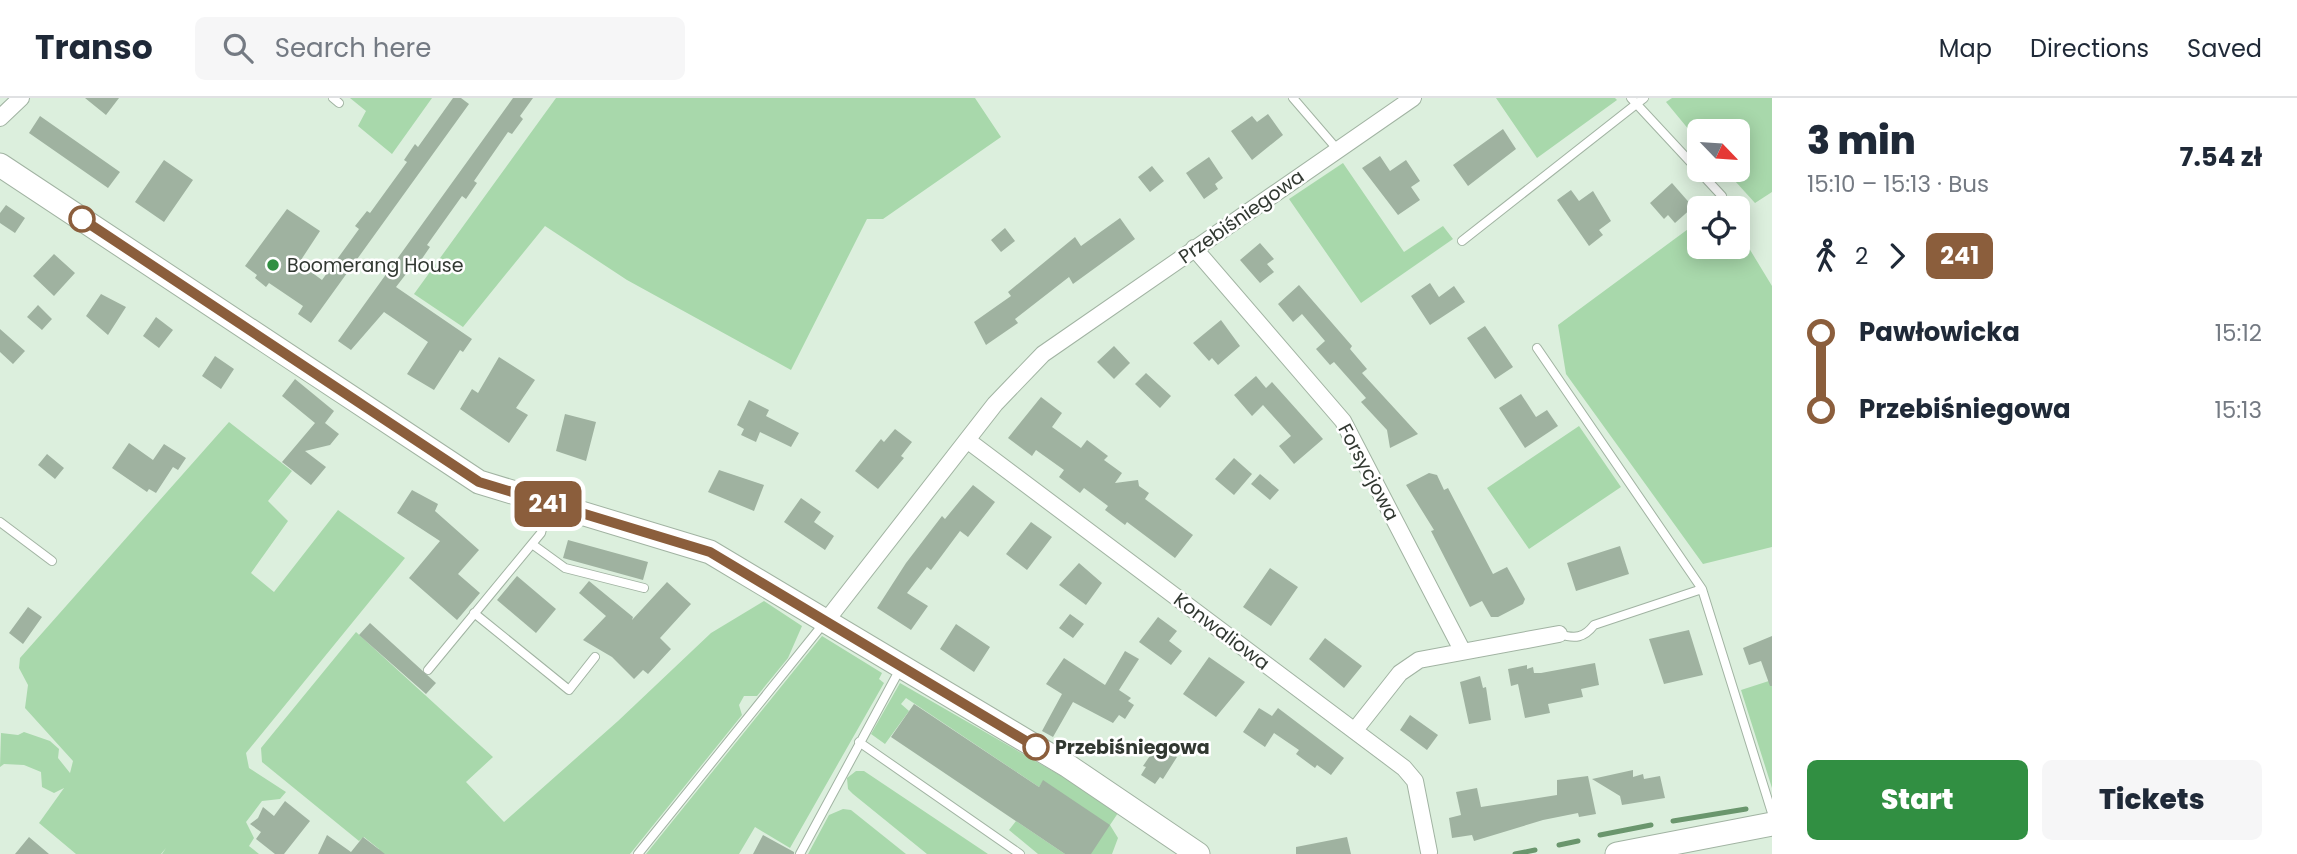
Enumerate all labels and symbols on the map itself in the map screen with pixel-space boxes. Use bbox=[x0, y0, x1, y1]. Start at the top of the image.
north arrow bbox=[1687, 119, 1750, 182]
street label: Przebiśniegowa bbox=[1173, 163, 1310, 270]
unlabelled marker bbox=[69, 206, 95, 232]
place label: Boomerang House bbox=[287, 252, 464, 279]
marker: Boomerang House bbox=[265, 257, 281, 273]
street label: Forsycjowa bbox=[1332, 419, 1405, 525]
line badge: 241 bbox=[508, 481, 588, 527]
street label: Konwaliowa bbox=[1168, 586, 1275, 677]
marker: Przebiśniegowa bbox=[1023, 734, 1049, 760]
place label: Przebiśniegowa bbox=[1055, 734, 1210, 761]

